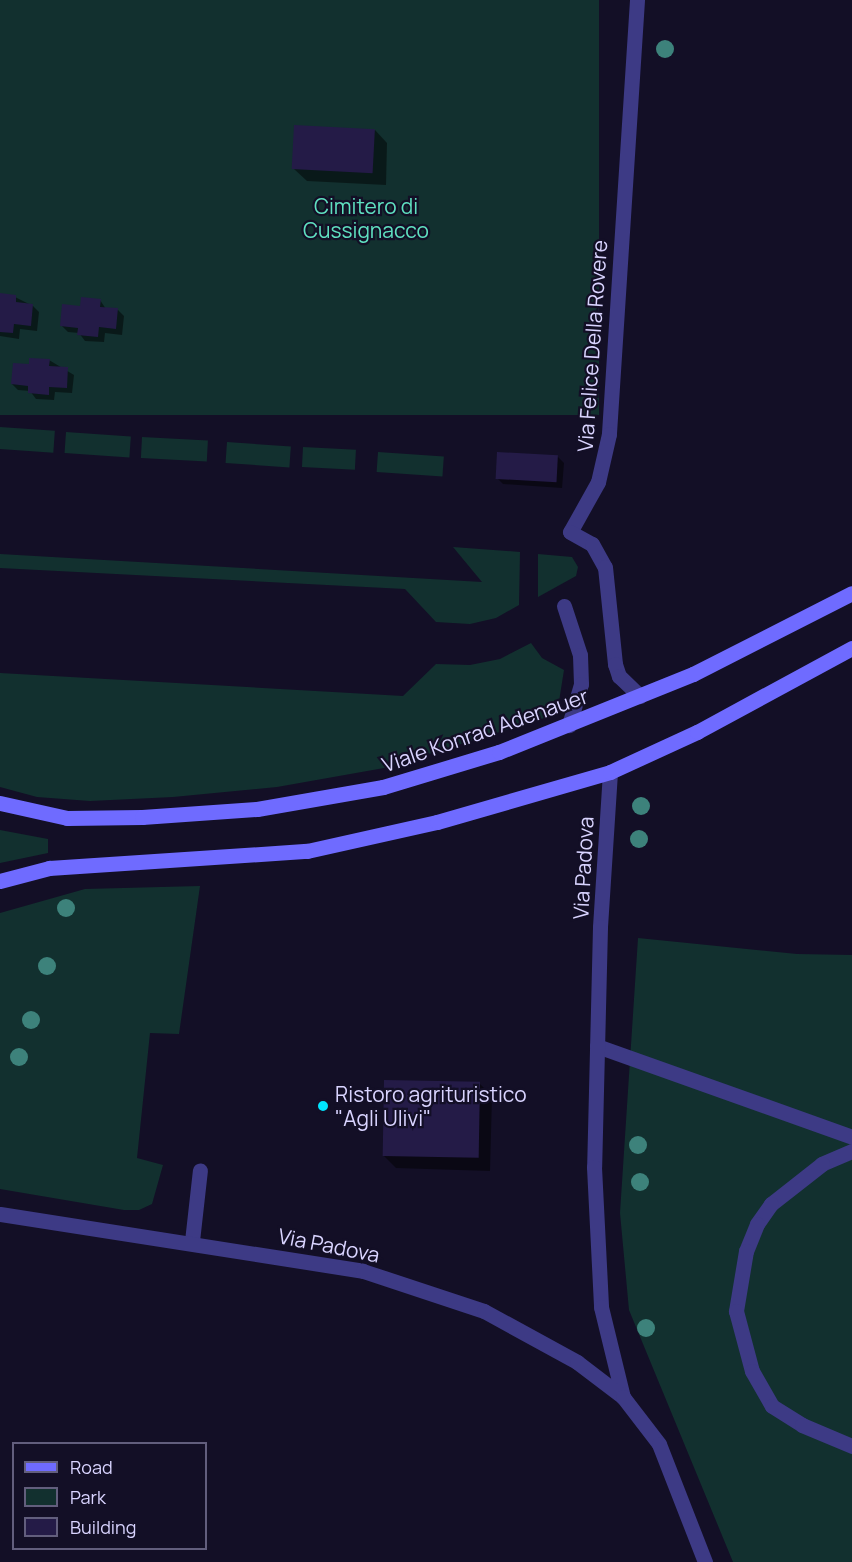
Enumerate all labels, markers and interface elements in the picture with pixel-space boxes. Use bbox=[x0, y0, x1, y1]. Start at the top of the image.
park label: Cimitero di Cussignacco bbox=[303, 193, 429, 243]
street label: Via Felice Della Rovere bbox=[572, 239, 612, 453]
street label: Viale Konrad Adenauer bbox=[379, 683, 591, 777]
street label: Via Padova bbox=[568, 816, 598, 920]
place label: Ristoro agrituristico "Agli Ulivi" bbox=[335, 1081, 527, 1131]
marker: Ristoro agrituristico "Agli Ulivi" bbox=[316, 1099, 330, 1113]
street label: Via Padova bbox=[276, 1223, 382, 1267]
legend bbox=[12, 1442, 207, 1550]
text: Road bbox=[70, 1455, 113, 1479]
text: Park bbox=[70, 1485, 106, 1509]
text: Building bbox=[70, 1515, 136, 1539]

